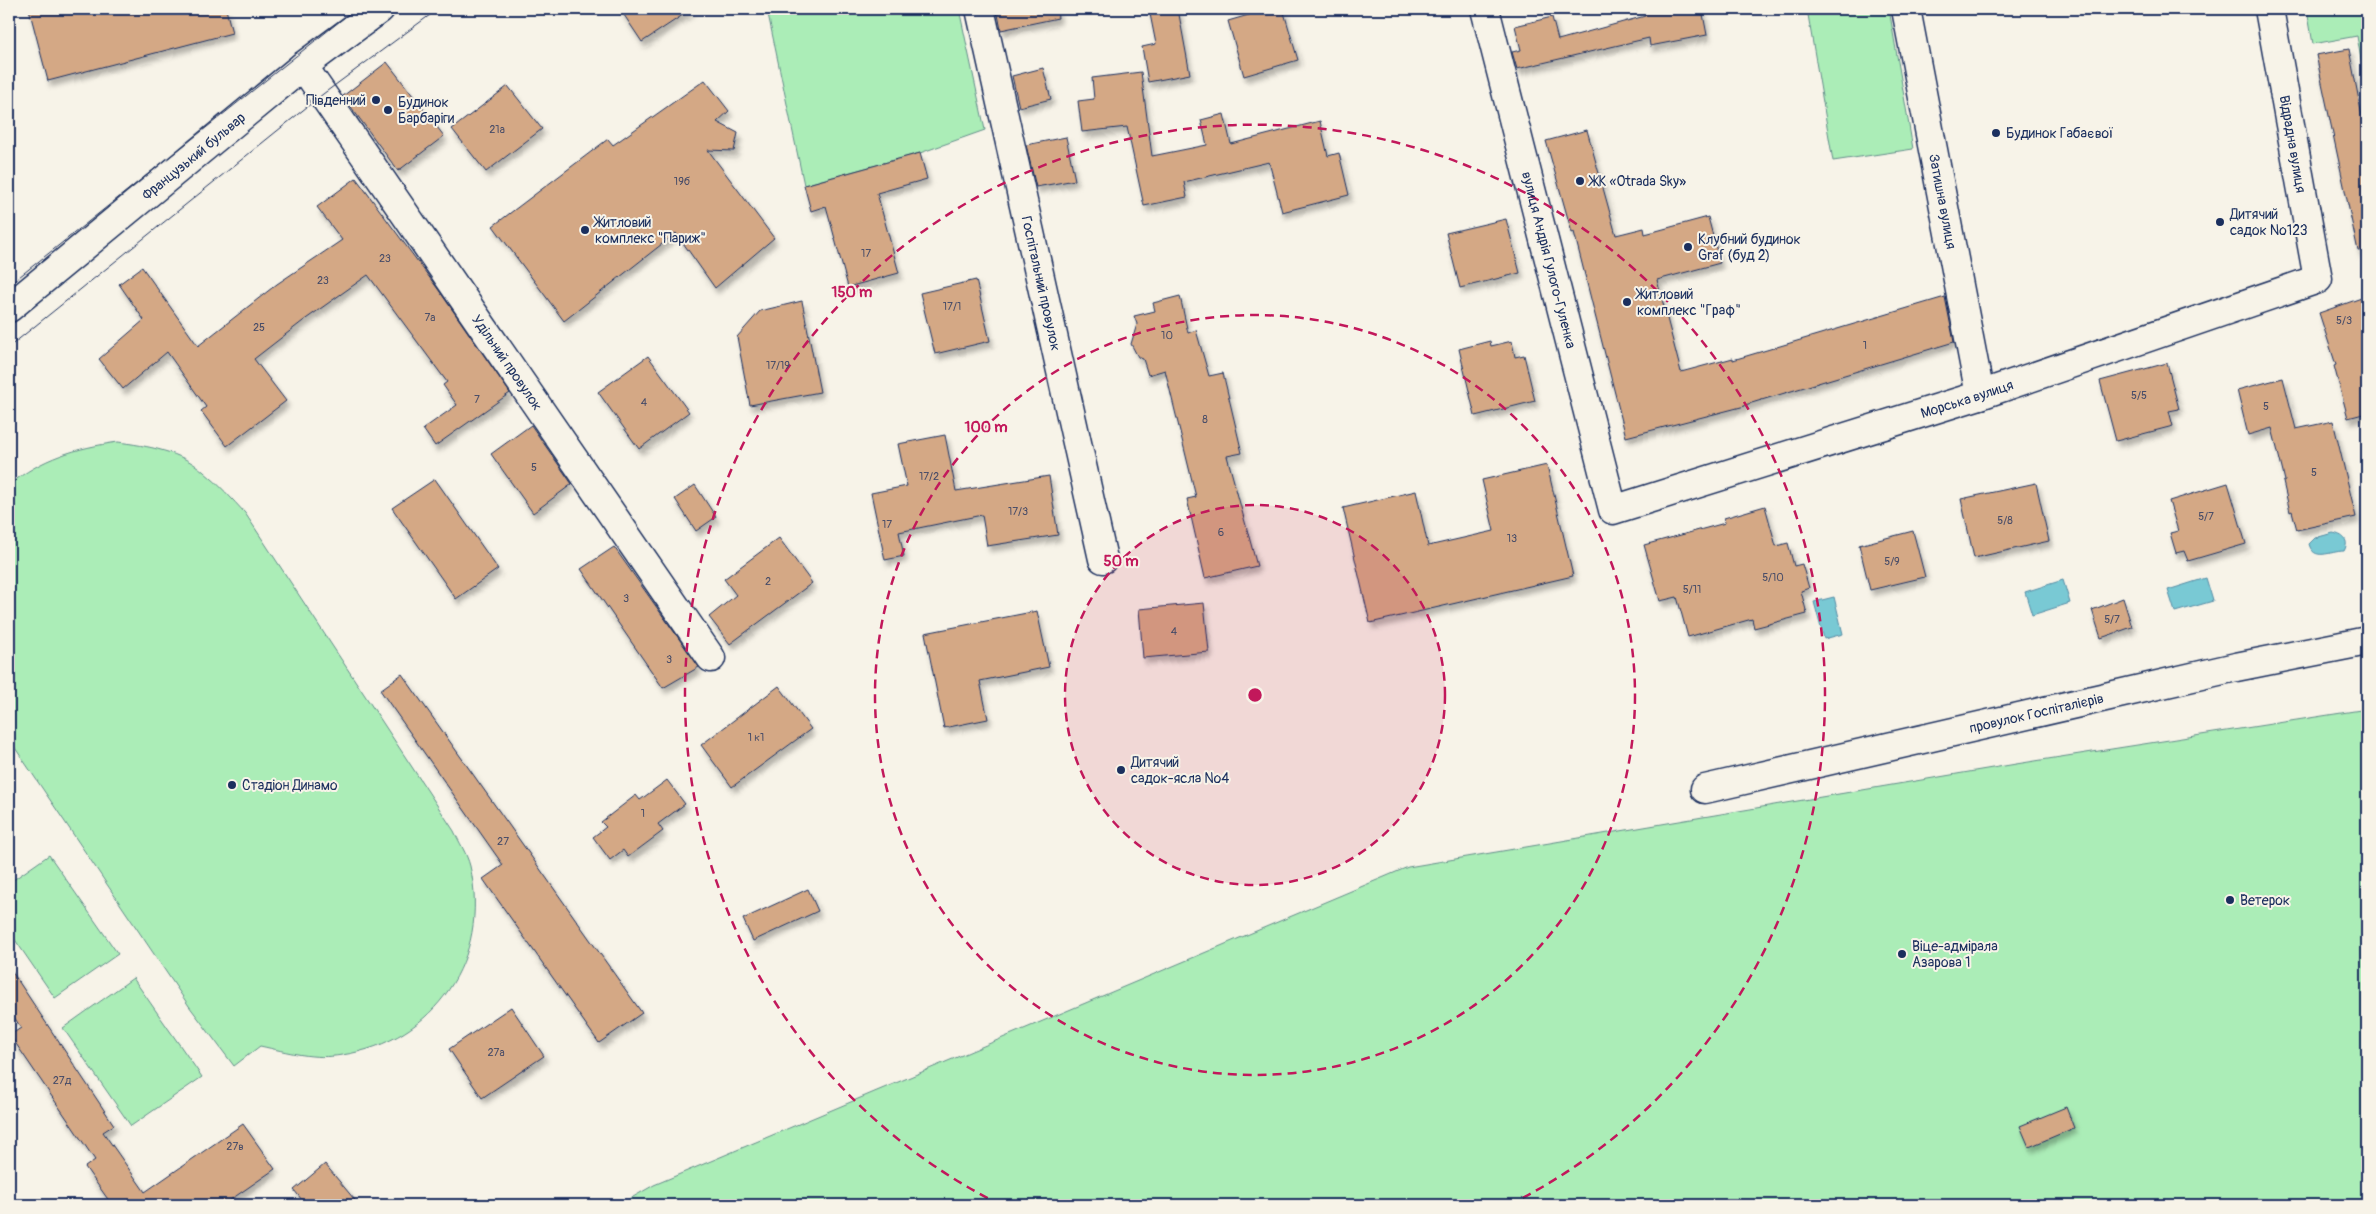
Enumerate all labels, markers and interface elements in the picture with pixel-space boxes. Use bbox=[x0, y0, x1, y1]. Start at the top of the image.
place label: Південний bbox=[306, 92, 366, 109]
marker: Південний bbox=[370, 94, 382, 106]
place label: Будинок Барбаріги bbox=[398, 94, 454, 127]
street label: Відрадна вулиця bbox=[2276, 94, 2309, 194]
marker: Будинок Барбаріги bbox=[382, 104, 394, 116]
street label: Французький бульвар bbox=[139, 109, 249, 204]
house number: 21а bbox=[489, 123, 505, 136]
place label: Будинок Габаєвої bbox=[2006, 125, 2114, 142]
marker: Будинок Габаєвої bbox=[1990, 127, 2002, 139]
street label: Затишна вулиця bbox=[1925, 153, 1960, 251]
street label: вулиця Андрія Гулого-Гуленка bbox=[1518, 170, 1579, 350]
place label: ЖК «Otrada Sky» bbox=[1588, 173, 1686, 190]
house number: 19б bbox=[674, 175, 691, 188]
marker: ЖК «Otrada Sky» bbox=[1574, 175, 1586, 187]
place label: Дитячий садок №123 bbox=[2229, 206, 2308, 239]
place label: Житловий комплекс "Париж" bbox=[593, 214, 706, 247]
street label: Госпітальний провулок bbox=[1018, 214, 1064, 352]
marker: Дитячий садок №123 bbox=[2214, 216, 2226, 228]
marker: Житловий комплекс "Париж" bbox=[579, 224, 591, 236]
place label: Клубний будинок Graf (буд 2) bbox=[1698, 231, 1801, 264]
marker: Клубний будинок Graf (буд 2) bbox=[1682, 241, 1694, 253]
house number: 17 bbox=[861, 247, 871, 260]
house number: 23 bbox=[379, 252, 391, 265]
house number: 23 bbox=[317, 274, 329, 287]
text: 150 m bbox=[832, 283, 872, 302]
place label: Житловий комплекс "Граф" bbox=[1635, 286, 1741, 319]
marker: Житловий комплекс "Граф" bbox=[1621, 296, 1633, 308]
house number: 17/1 bbox=[943, 300, 961, 313]
house number: 7а bbox=[425, 311, 435, 324]
street label: Удільний провулок bbox=[468, 312, 546, 414]
house number: 5/3 bbox=[2336, 314, 2352, 327]
house number: 25 bbox=[253, 321, 265, 334]
house number: 10 bbox=[1161, 329, 1173, 342]
house number: 1 bbox=[1863, 339, 1867, 352]
house number: 17/19 bbox=[766, 359, 790, 372]
street label: Морська вулиця bbox=[1919, 376, 2016, 422]
house number: 5/5 bbox=[2131, 389, 2147, 402]
house number: 7 bbox=[474, 393, 480, 406]
house number: 4 bbox=[641, 396, 648, 409]
house number: 5 bbox=[2263, 400, 2269, 413]
house number: 8 bbox=[1202, 413, 1208, 426]
text: 100 m bbox=[965, 418, 1007, 437]
house number: 5 bbox=[531, 461, 537, 474]
house number: 5 bbox=[2311, 466, 2317, 479]
house number: 17/2 bbox=[919, 470, 939, 483]
house number: 17/3 bbox=[1008, 505, 1028, 518]
house number: 5/7 bbox=[2198, 510, 2214, 523]
house number: 5/8 bbox=[1997, 514, 2013, 527]
house number: 17 bbox=[882, 518, 892, 531]
house number: 6 bbox=[1218, 526, 1224, 539]
house number: 13 bbox=[1507, 532, 1517, 545]
text: 50 m bbox=[1104, 552, 1138, 571]
house number: 5/9 bbox=[1884, 555, 1900, 568]
house number: 5/10 bbox=[1762, 571, 1784, 584]
house number: 2 bbox=[765, 575, 771, 588]
house number: 5/11 bbox=[1683, 583, 1701, 596]
house number: 3 bbox=[623, 592, 629, 605]
house number: 5/7 bbox=[2104, 613, 2120, 626]
house number: 4 bbox=[1171, 625, 1178, 638]
house number: 3 bbox=[666, 653, 672, 666]
centre of rings bbox=[1246, 686, 1264, 704]
street label: провулок Госпіталієрів bbox=[1968, 690, 2105, 737]
house number: 1 к1 bbox=[748, 731, 764, 744]
place label: Дитячий садок-ясла №4 bbox=[1130, 754, 1229, 787]
marker: Дитячий садок-ясла №4 bbox=[1115, 764, 1127, 776]
place label: Стадіон Динамо bbox=[242, 777, 338, 794]
marker: Стадіон Динамо bbox=[226, 779, 238, 791]
house number: 1 bbox=[641, 807, 645, 820]
house number: 27 bbox=[497, 835, 509, 848]
place label: Ветерок bbox=[2240, 892, 2290, 909]
marker: Ветерок bbox=[2224, 894, 2236, 906]
place label: Віце-адмірала Азарова 1 bbox=[1912, 938, 1998, 971]
marker: Віце-адмірала Азарова 1 bbox=[1896, 948, 1908, 960]
house number: 27а bbox=[487, 1046, 505, 1059]
house number: 27д bbox=[53, 1074, 72, 1087]
house number: 27в bbox=[226, 1140, 244, 1153]

